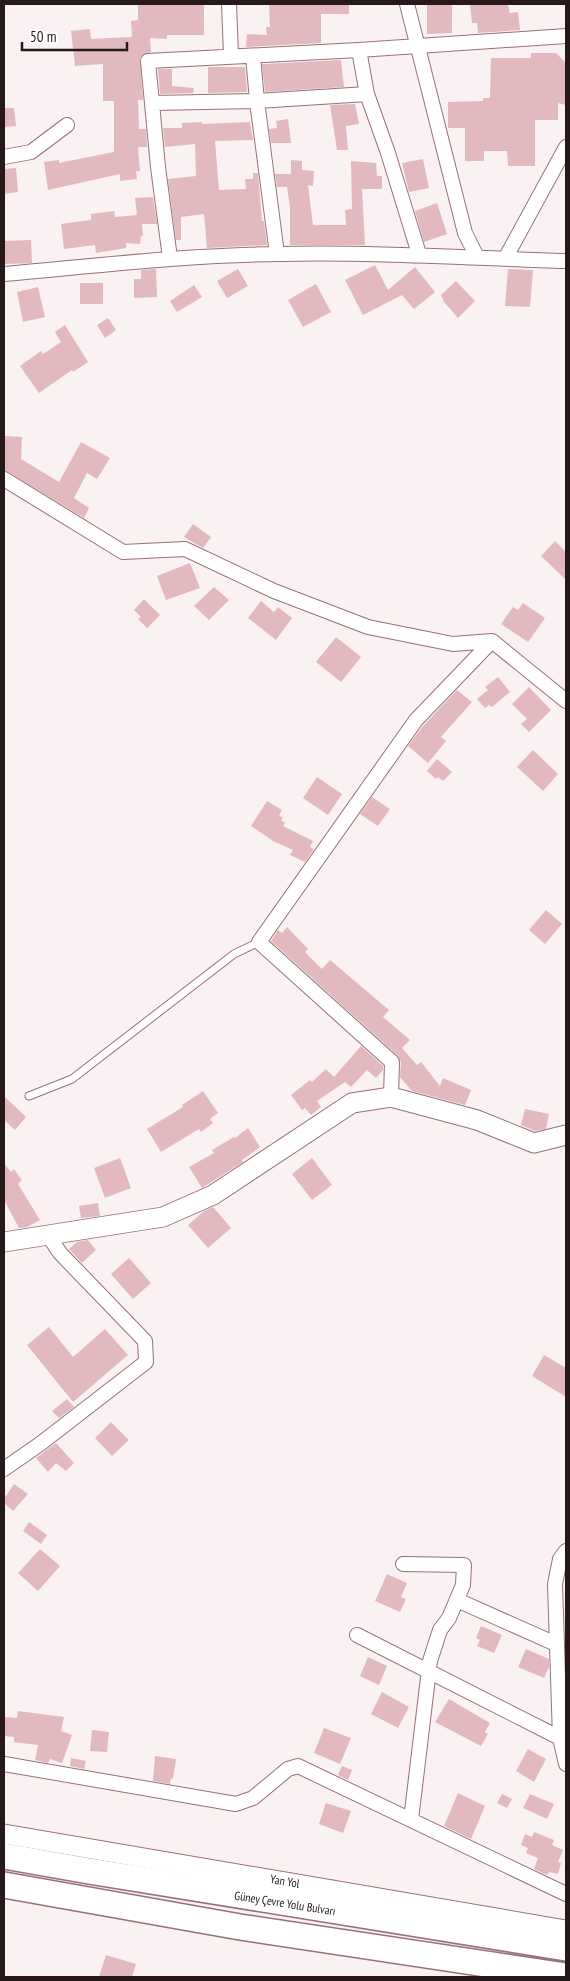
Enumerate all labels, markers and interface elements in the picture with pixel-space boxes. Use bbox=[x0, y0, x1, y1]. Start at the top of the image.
scale bar bbox=[22, 20, 128, 52]
text: 50 m bbox=[30, 27, 56, 46]
street label: Yan Yol bbox=[269, 1871, 301, 1891]
street label: Güney Çevre Yolu Bulvarı bbox=[233, 1888, 337, 1918]

